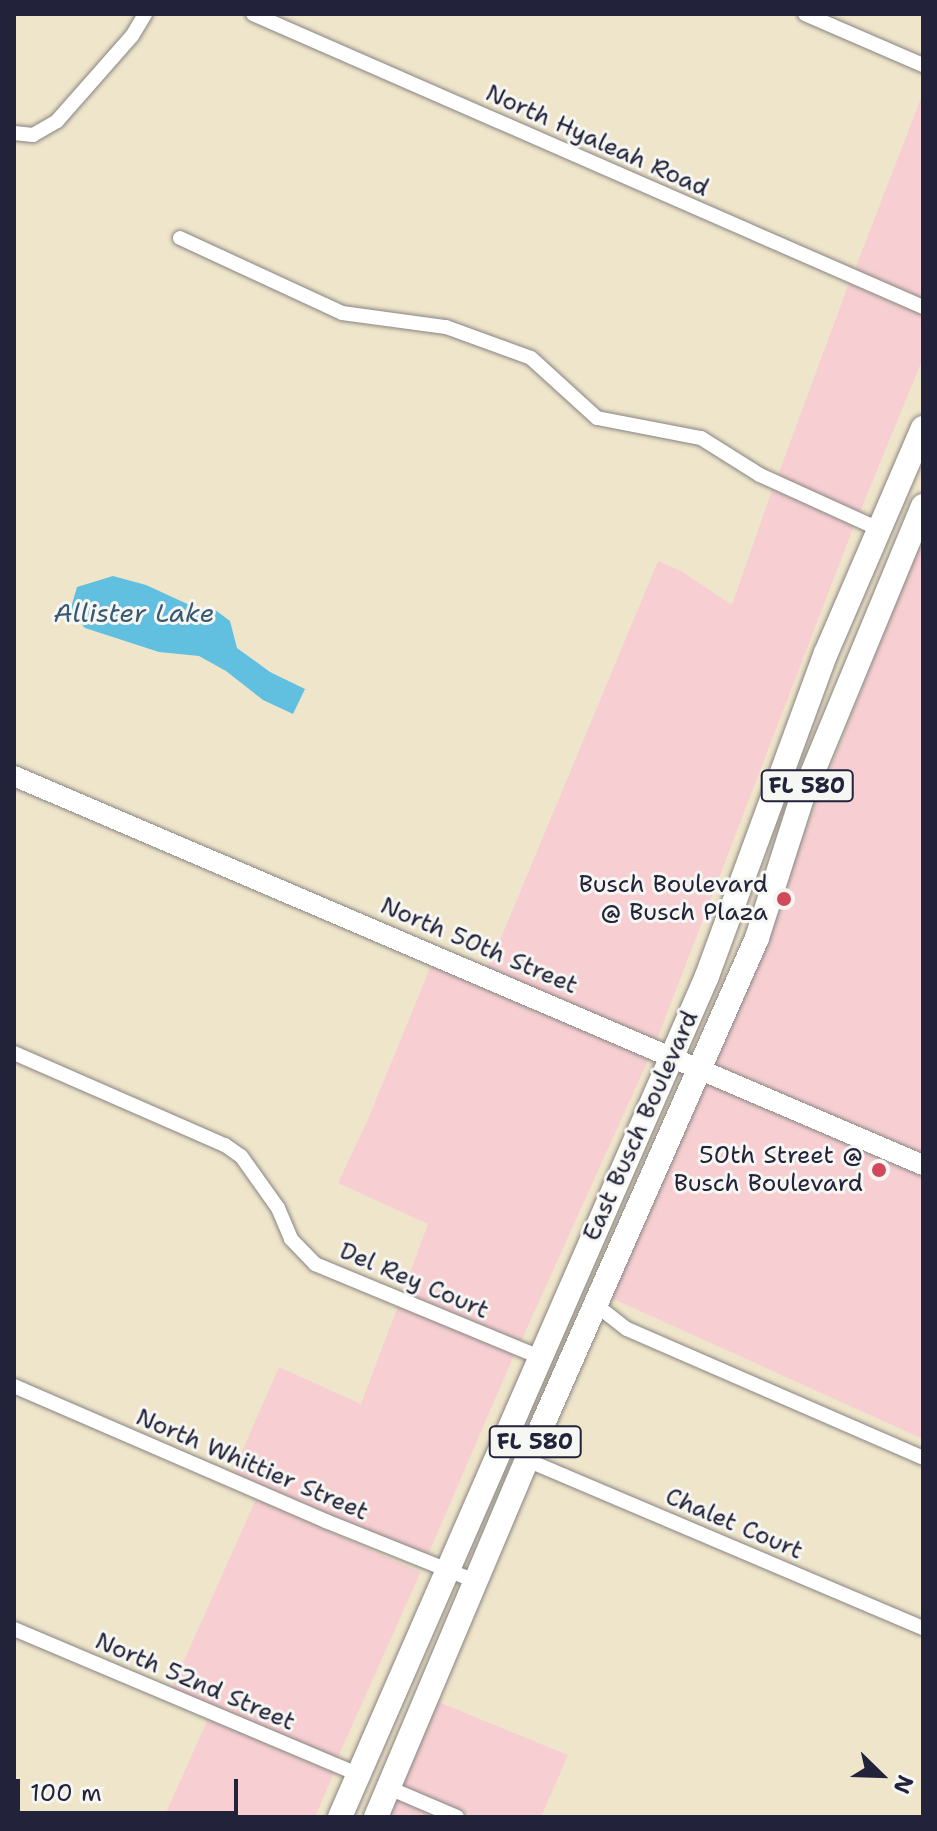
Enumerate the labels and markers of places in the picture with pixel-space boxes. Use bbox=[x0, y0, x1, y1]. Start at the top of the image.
place label: Busch Boulevard @ Busch Plaza bbox=[579, 871, 768, 927]
marker: Busch Boulevard @ Busch Plaza bbox=[775, 890, 793, 908]
place label: 50th Street @ Busch Boulevard bbox=[674, 1142, 863, 1198]
marker: 50th Street @ Busch Boulevard bbox=[870, 1161, 888, 1179]

